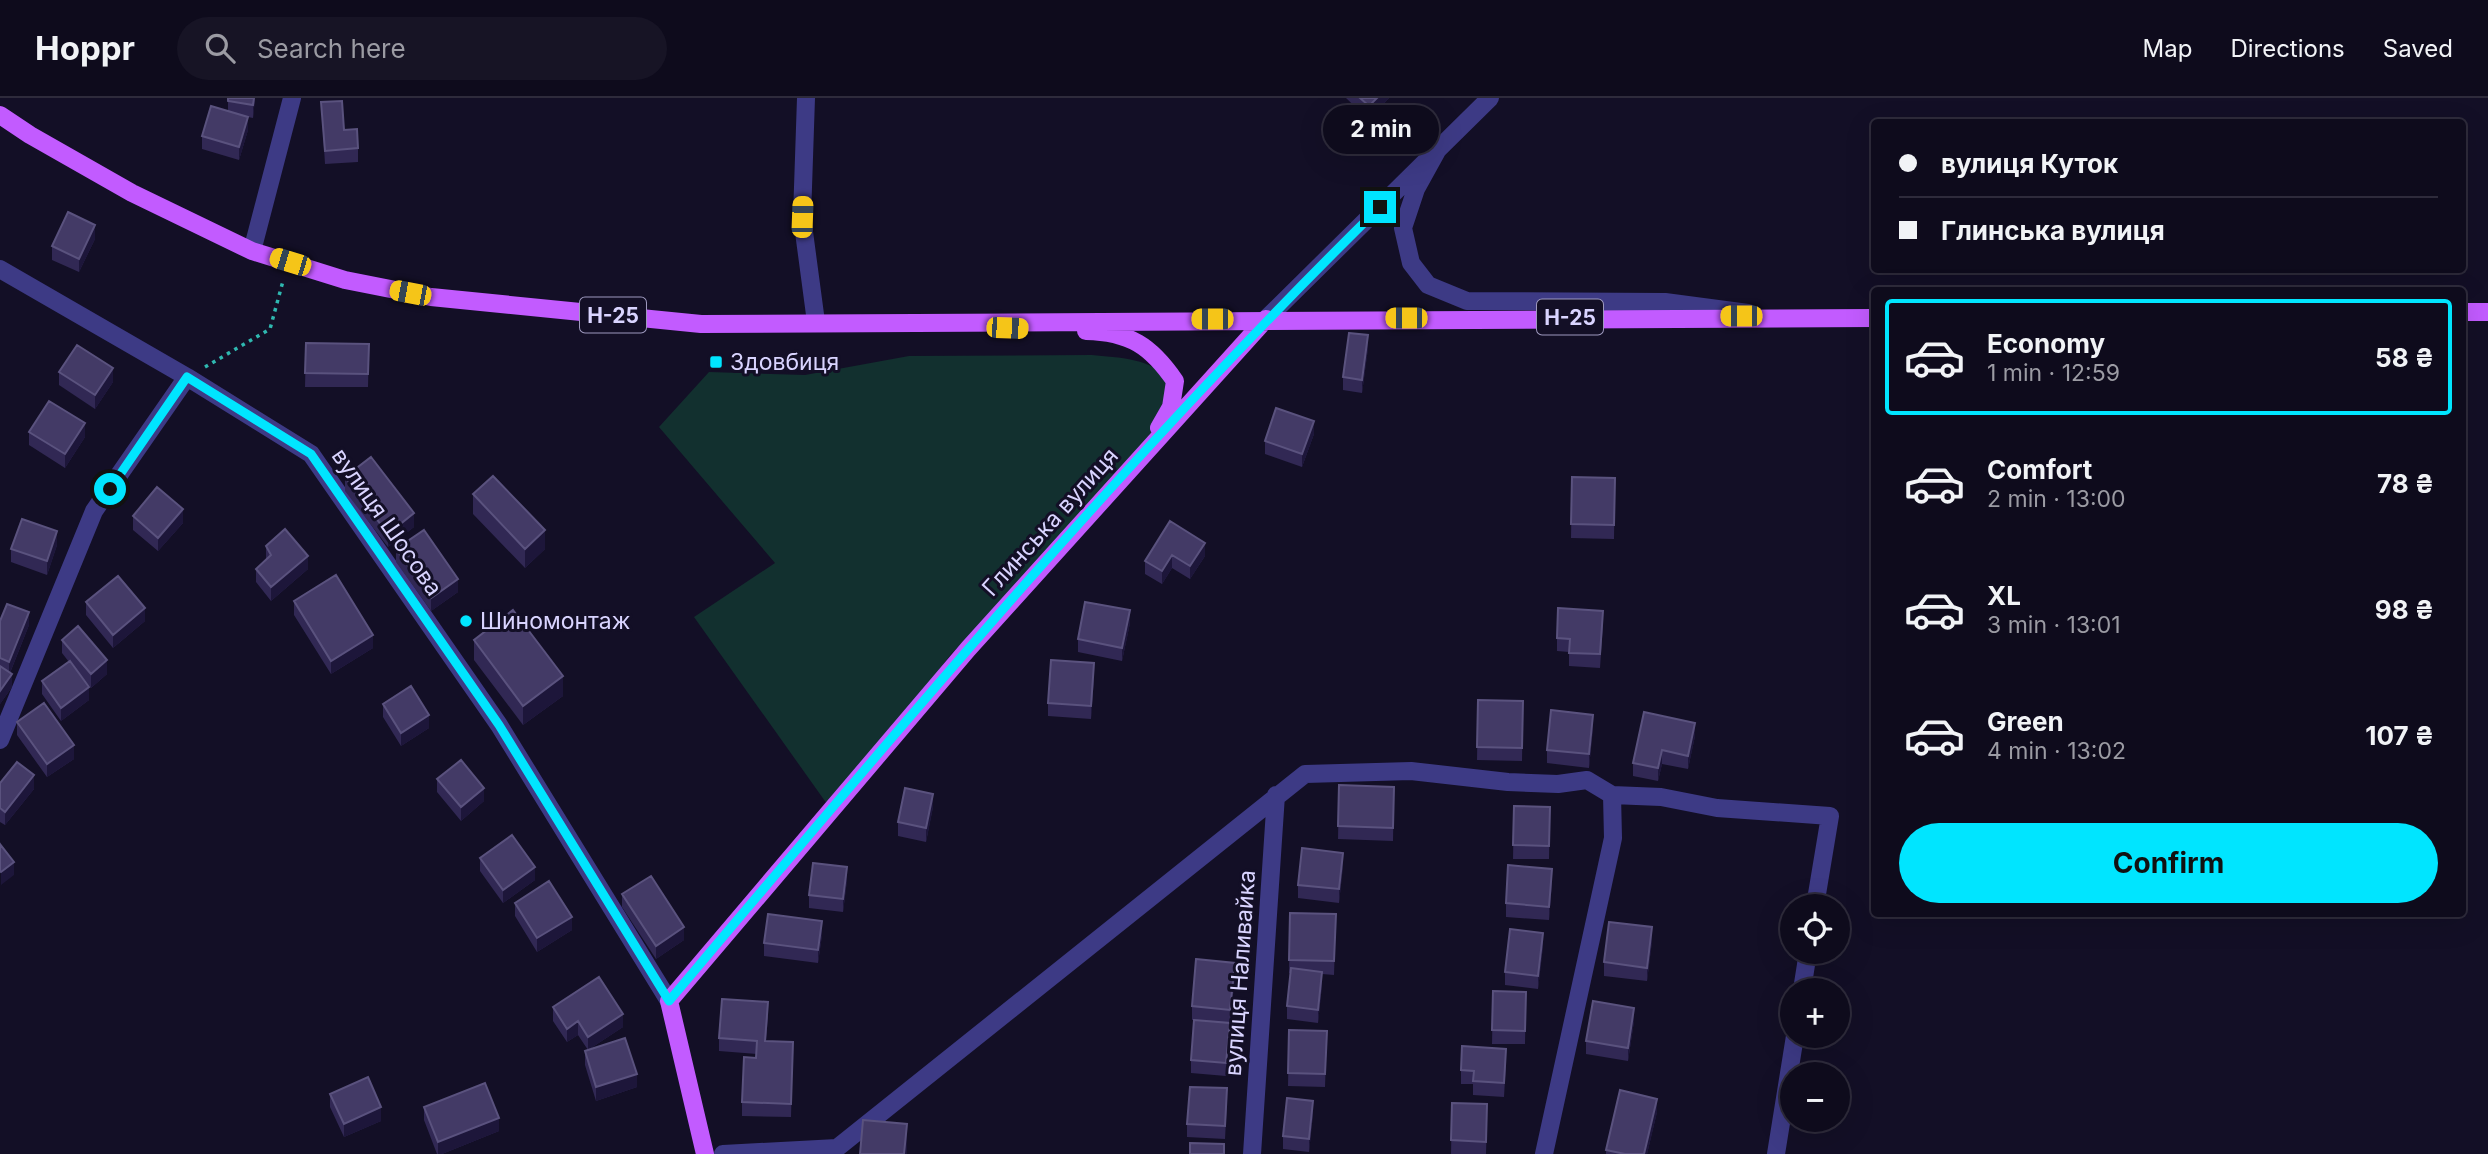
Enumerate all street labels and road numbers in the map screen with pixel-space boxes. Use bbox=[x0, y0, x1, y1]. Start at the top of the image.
road number: Н-25 bbox=[580, 298, 646, 332]
road number: Н-25 bbox=[1537, 300, 1603, 334]
street label: Глинська вулиця bbox=[976, 442, 1124, 602]
street label: вулиця Шосова bbox=[326, 443, 448, 601]
street label: вулиця Наливайка bbox=[1219, 869, 1261, 1077]

